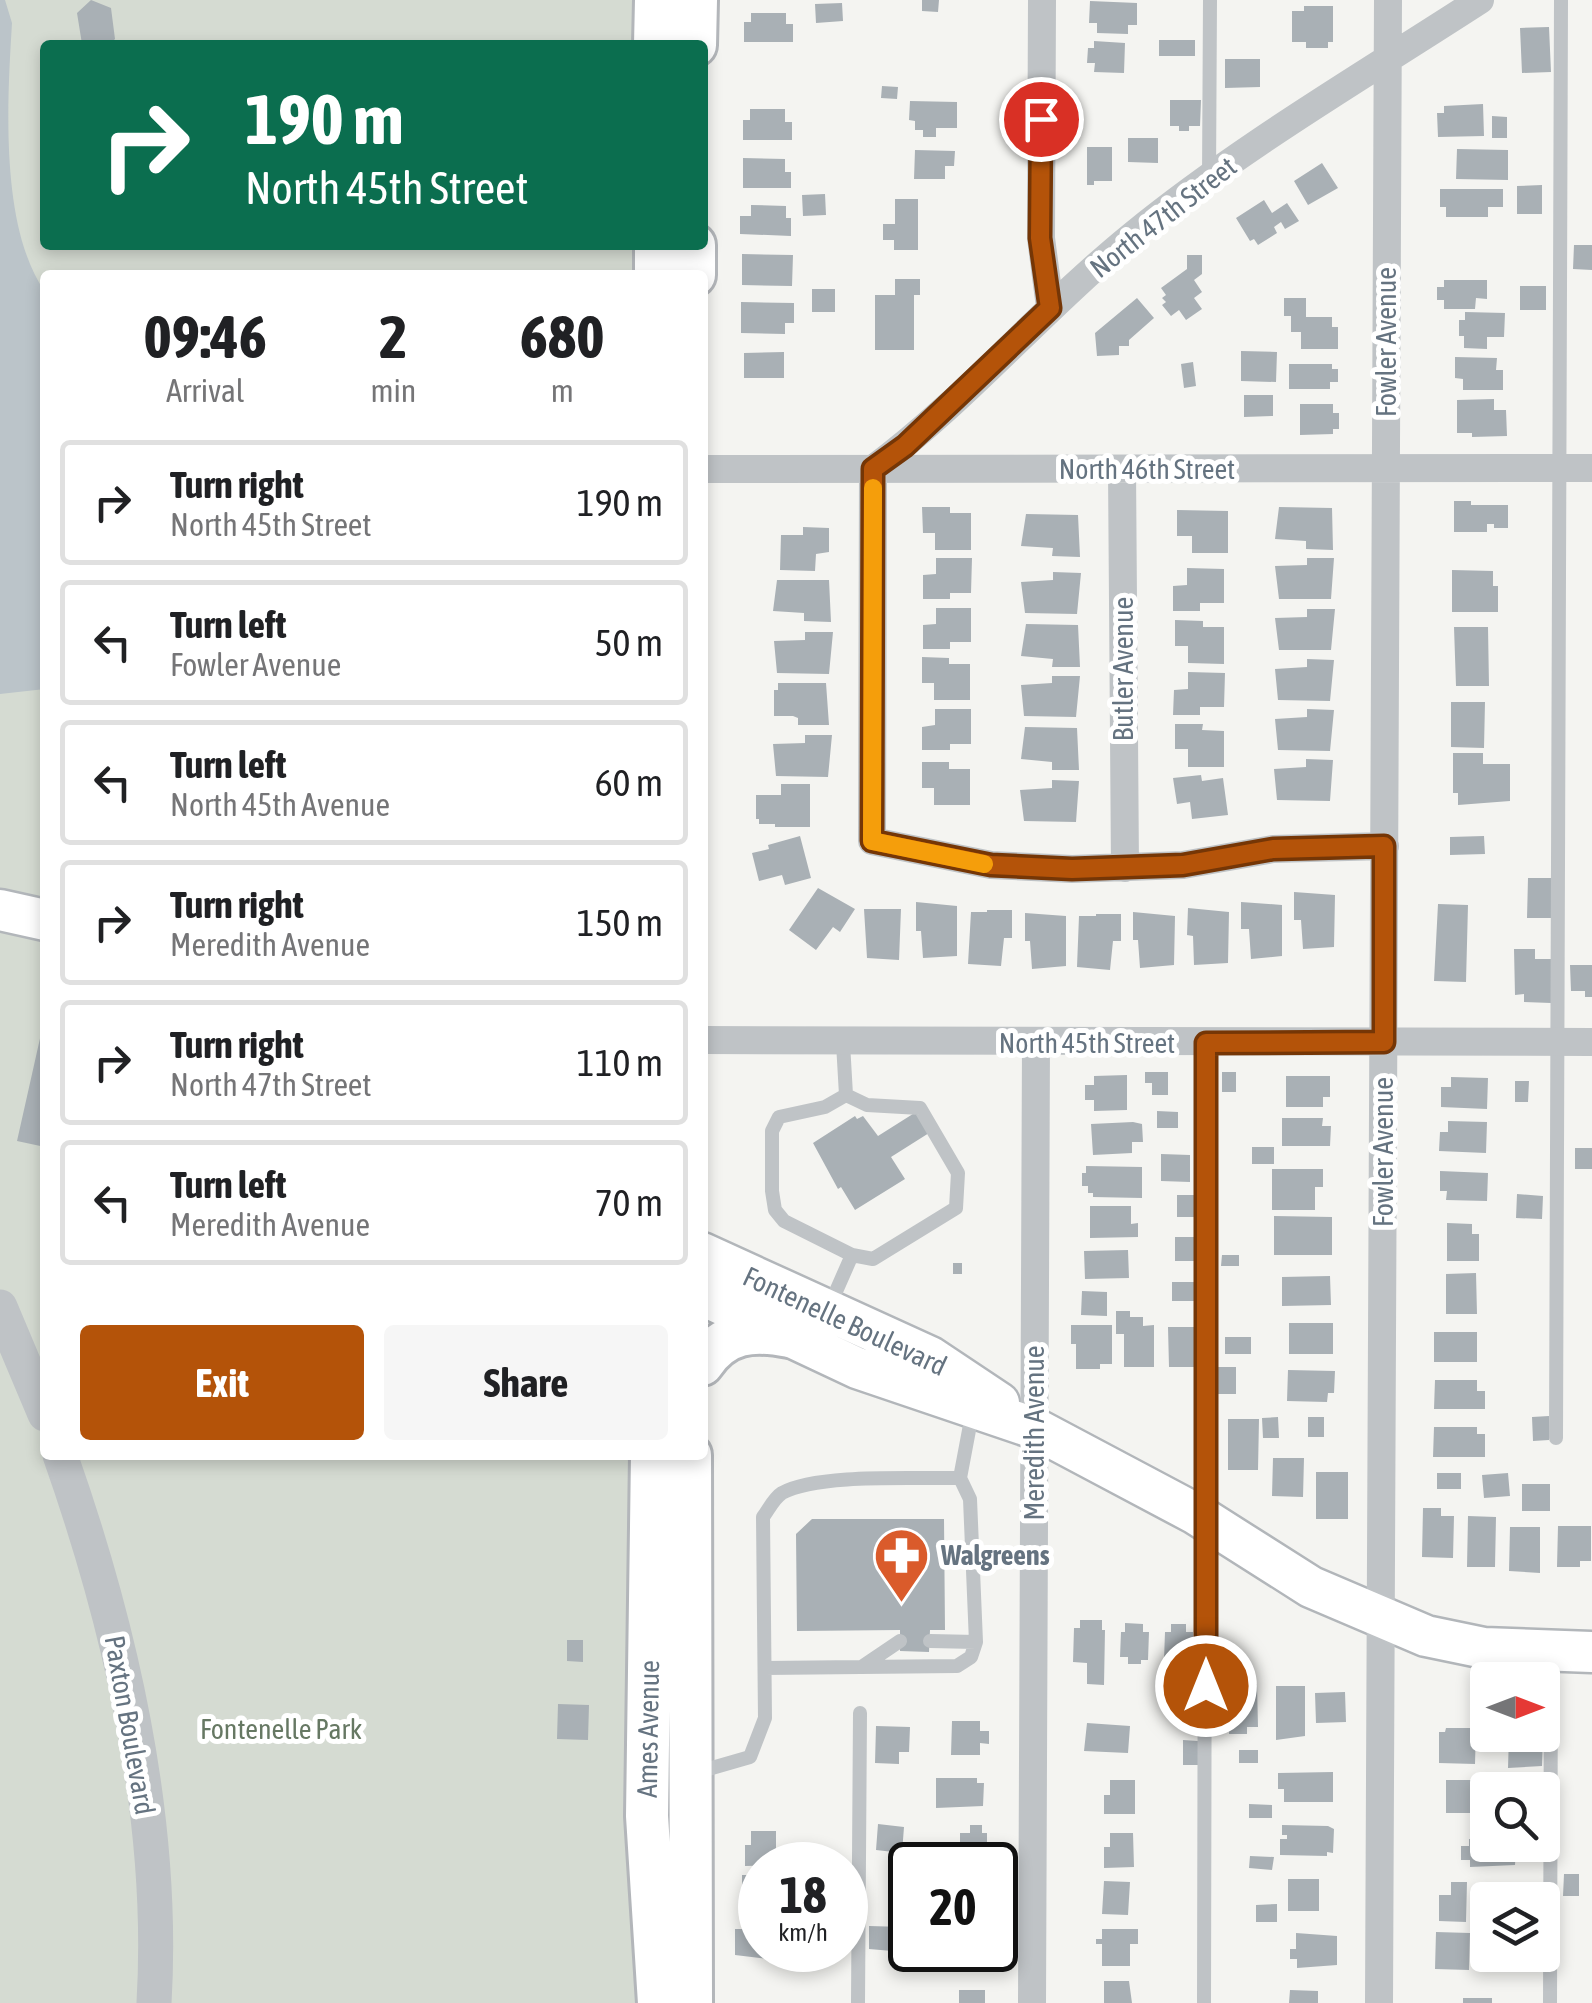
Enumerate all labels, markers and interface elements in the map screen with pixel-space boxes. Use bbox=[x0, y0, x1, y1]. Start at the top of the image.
pin bbox=[999, 77, 1084, 162]
text: 190 m bbox=[245, 79, 404, 159]
icon: right bbox=[80, 80, 210, 210]
icon: arrive bbox=[1014, 92, 1069, 147]
street label: North 47th Street bbox=[1084, 150, 1242, 284]
text: North 45th Street bbox=[245, 162, 528, 214]
street label: Fowler Avenue bbox=[1370, 267, 1402, 417]
text: 09:46 bbox=[143, 302, 267, 371]
text: 2 bbox=[379, 302, 408, 371]
text: 680 bbox=[520, 302, 604, 371]
text: Arrival bbox=[166, 372, 244, 409]
text: min bbox=[370, 372, 416, 409]
text: m bbox=[551, 372, 574, 409]
street label: North 46th Street bbox=[1059, 453, 1235, 485]
text: Turn right bbox=[170, 463, 304, 506]
icon: right bbox=[85, 475, 140, 530]
text: 190 m bbox=[577, 481, 663, 524]
text: North 45th Street bbox=[170, 506, 372, 543]
street label: Butler Avenue bbox=[1107, 597, 1139, 741]
text: Turn left bbox=[170, 603, 286, 646]
icon: left bbox=[85, 615, 140, 670]
text: 50 m bbox=[595, 621, 663, 664]
text: Fowler Avenue bbox=[170, 646, 341, 683]
text: Turn left bbox=[170, 743, 286, 786]
icon: left bbox=[85, 755, 140, 810]
text: 60 m bbox=[595, 761, 663, 804]
text: North 45th Avenue bbox=[170, 786, 390, 823]
text: Turn right bbox=[170, 883, 304, 926]
icon: right bbox=[85, 895, 140, 950]
text: 150 m bbox=[577, 901, 663, 944]
text: Meredith Avenue bbox=[170, 926, 370, 963]
text: Turn right bbox=[170, 1023, 304, 1066]
street label: North 45th Street bbox=[999, 1027, 1175, 1059]
icon: right bbox=[85, 1035, 140, 1090]
text: 110 m bbox=[577, 1041, 663, 1084]
text: North 47th Street bbox=[170, 1066, 372, 1103]
street label: Fowler Avenue bbox=[1367, 1077, 1399, 1227]
text: Turn left bbox=[170, 1163, 286, 1206]
icon: left bbox=[85, 1175, 140, 1230]
text: 70 m bbox=[595, 1181, 663, 1224]
text: Meredith Avenue bbox=[170, 1206, 370, 1243]
street label: Fontenelle Boulevard bbox=[738, 1260, 952, 1382]
button: Exit bbox=[80, 1325, 364, 1440]
button: Share bbox=[384, 1325, 668, 1440]
street label: Meredith Avenue bbox=[1018, 1345, 1050, 1521]
pharmacy icon: Walgreens bbox=[872, 1525, 932, 1604]
place label: Walgreens bbox=[940, 1539, 1050, 1571]
street label: Paxton Boulevard bbox=[99, 1633, 161, 1817]
position arrow bbox=[1154, 1634, 1258, 1738]
street label: Ames Avenue bbox=[631, 1660, 665, 1798]
north arrow bbox=[1470, 1662, 1560, 1752]
map controls bbox=[1470, 1662, 1560, 1972]
park label: Fontenelle Park bbox=[200, 1713, 362, 1745]
button: search bbox=[1470, 1772, 1560, 1862]
speed limit sign: 20 bbox=[888, 1842, 1018, 1972]
text: 18 bbox=[779, 1866, 826, 1924]
button: layers bbox=[1470, 1882, 1560, 1972]
text: km/h bbox=[778, 1918, 828, 1946]

